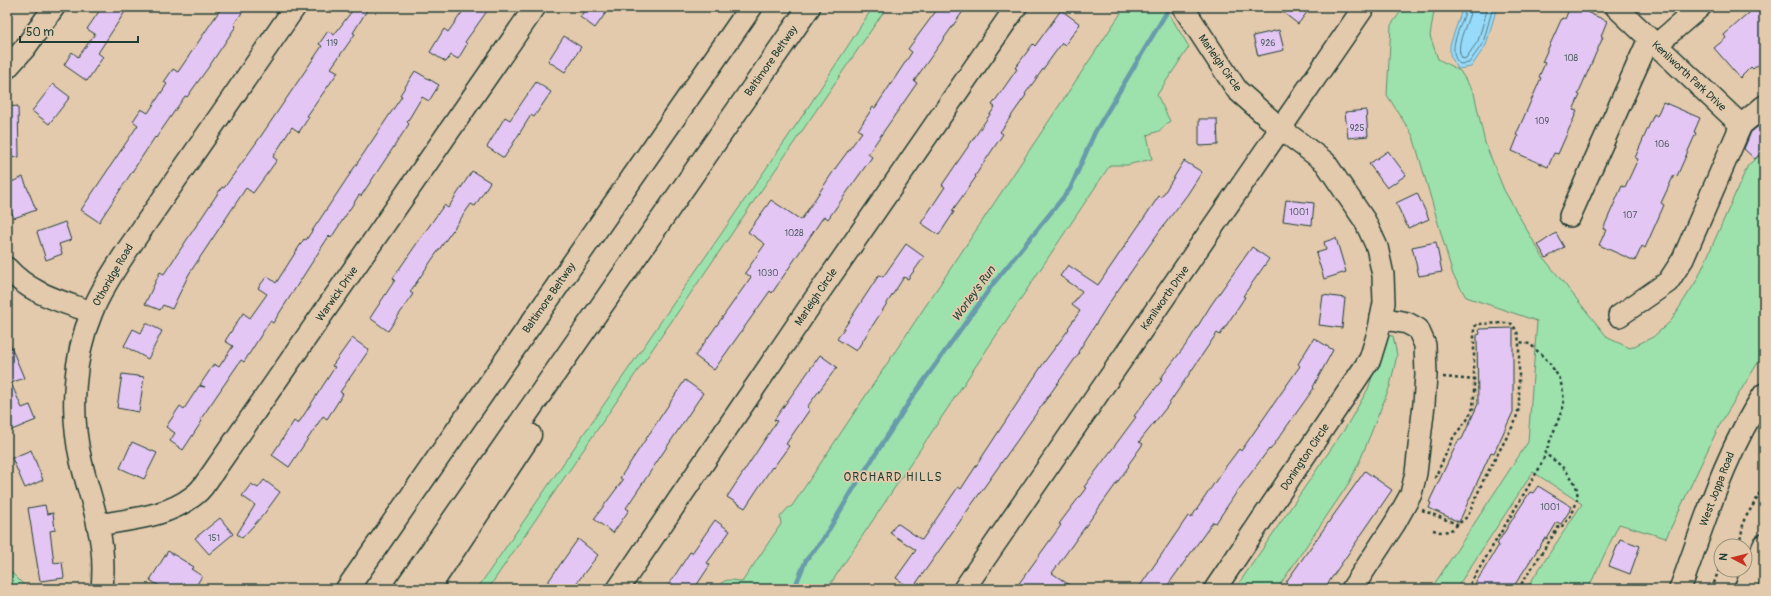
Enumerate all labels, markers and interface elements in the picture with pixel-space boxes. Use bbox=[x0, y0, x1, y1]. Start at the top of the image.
scale bar bbox=[20, 18, 138, 44]
street label: Baltimore Beltway bbox=[742, 23, 800, 99]
text: 50 m bbox=[26, 25, 54, 40]
street label: Marleigh Circle bbox=[1196, 32, 1245, 94]
house number: 119 bbox=[326, 38, 338, 49]
house number: 926 bbox=[1261, 38, 1275, 49]
street label: Kenilworth Park Drive bbox=[1649, 38, 1729, 114]
house number: 108 bbox=[1564, 53, 1579, 64]
house number: 109 bbox=[1535, 116, 1550, 127]
house number: 925 bbox=[1350, 123, 1364, 134]
house number: 106 bbox=[1655, 139, 1669, 150]
house number: 1001 bbox=[1289, 207, 1309, 218]
house number: 107 bbox=[1623, 210, 1637, 221]
house number: 1028 bbox=[784, 228, 804, 239]
street label: Othoridge Road bbox=[90, 242, 136, 308]
street label: Baltimore Beltway bbox=[520, 260, 578, 336]
water label: Worley's Run bbox=[949, 262, 1000, 325]
street label: Kenilworth Drive bbox=[1138, 263, 1192, 333]
street label: Warwick Drive bbox=[313, 264, 361, 324]
street label: Marleigh Circle bbox=[792, 265, 840, 328]
house number: 1030 bbox=[758, 268, 778, 279]
street label: Donington Circle bbox=[1278, 421, 1332, 493]
street label: West Joppa Road bbox=[1697, 450, 1737, 528]
district label: ORCHARD HILLS bbox=[844, 470, 942, 485]
house number: 1001 bbox=[1540, 502, 1560, 513]
house number: 151 bbox=[208, 533, 220, 544]
north arrow bbox=[1713, 538, 1753, 578]
text: N bbox=[1717, 552, 1731, 561]

